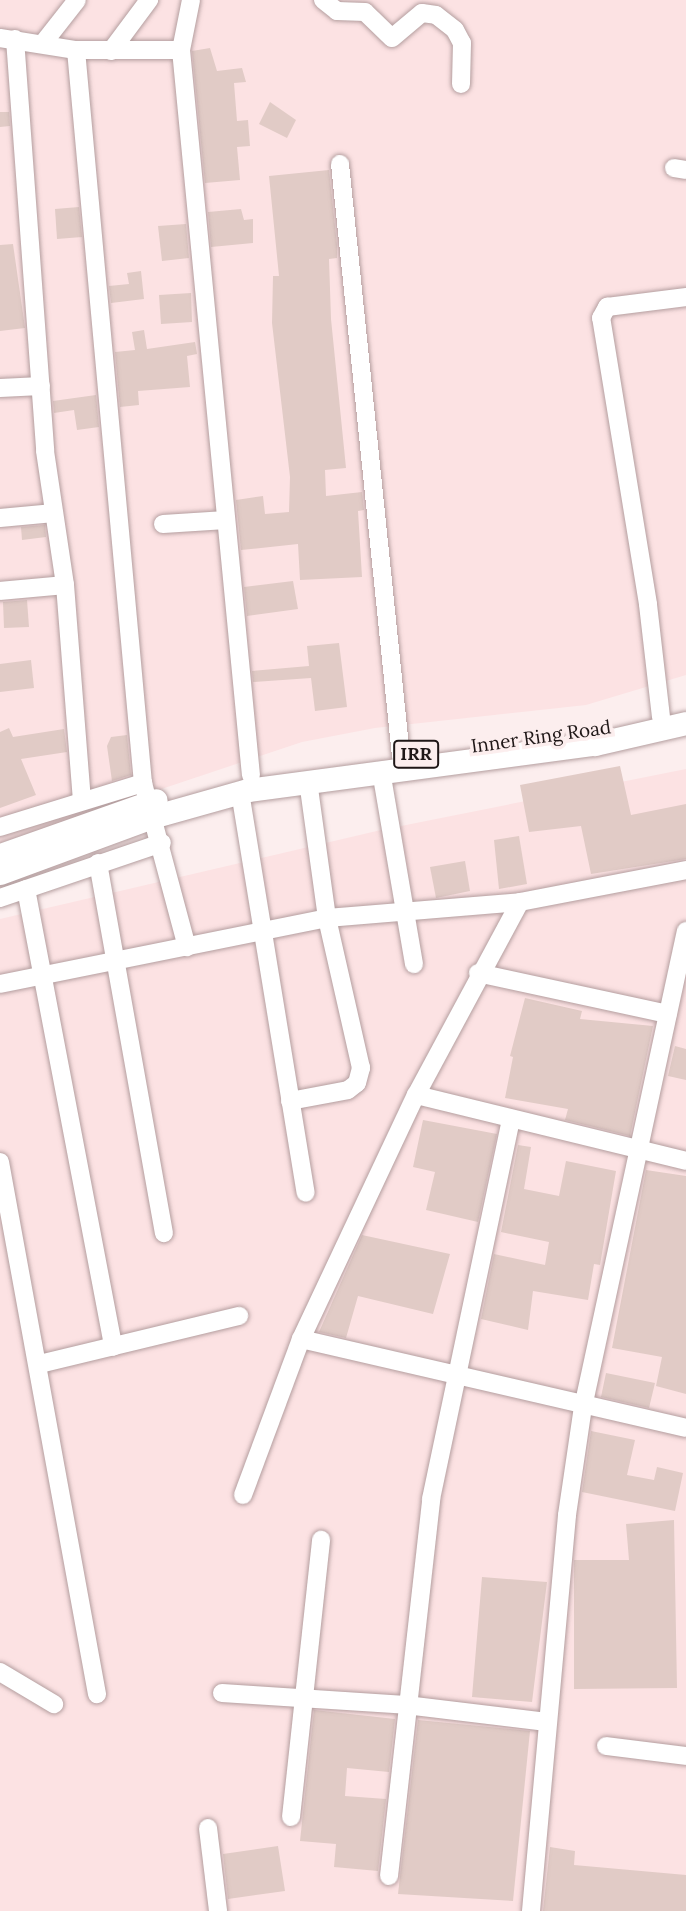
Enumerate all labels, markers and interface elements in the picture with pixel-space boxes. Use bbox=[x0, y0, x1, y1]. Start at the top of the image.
street label: Inner Ring Road bbox=[470, 716, 612, 758]
road number: IRR bbox=[392, 740, 440, 768]

